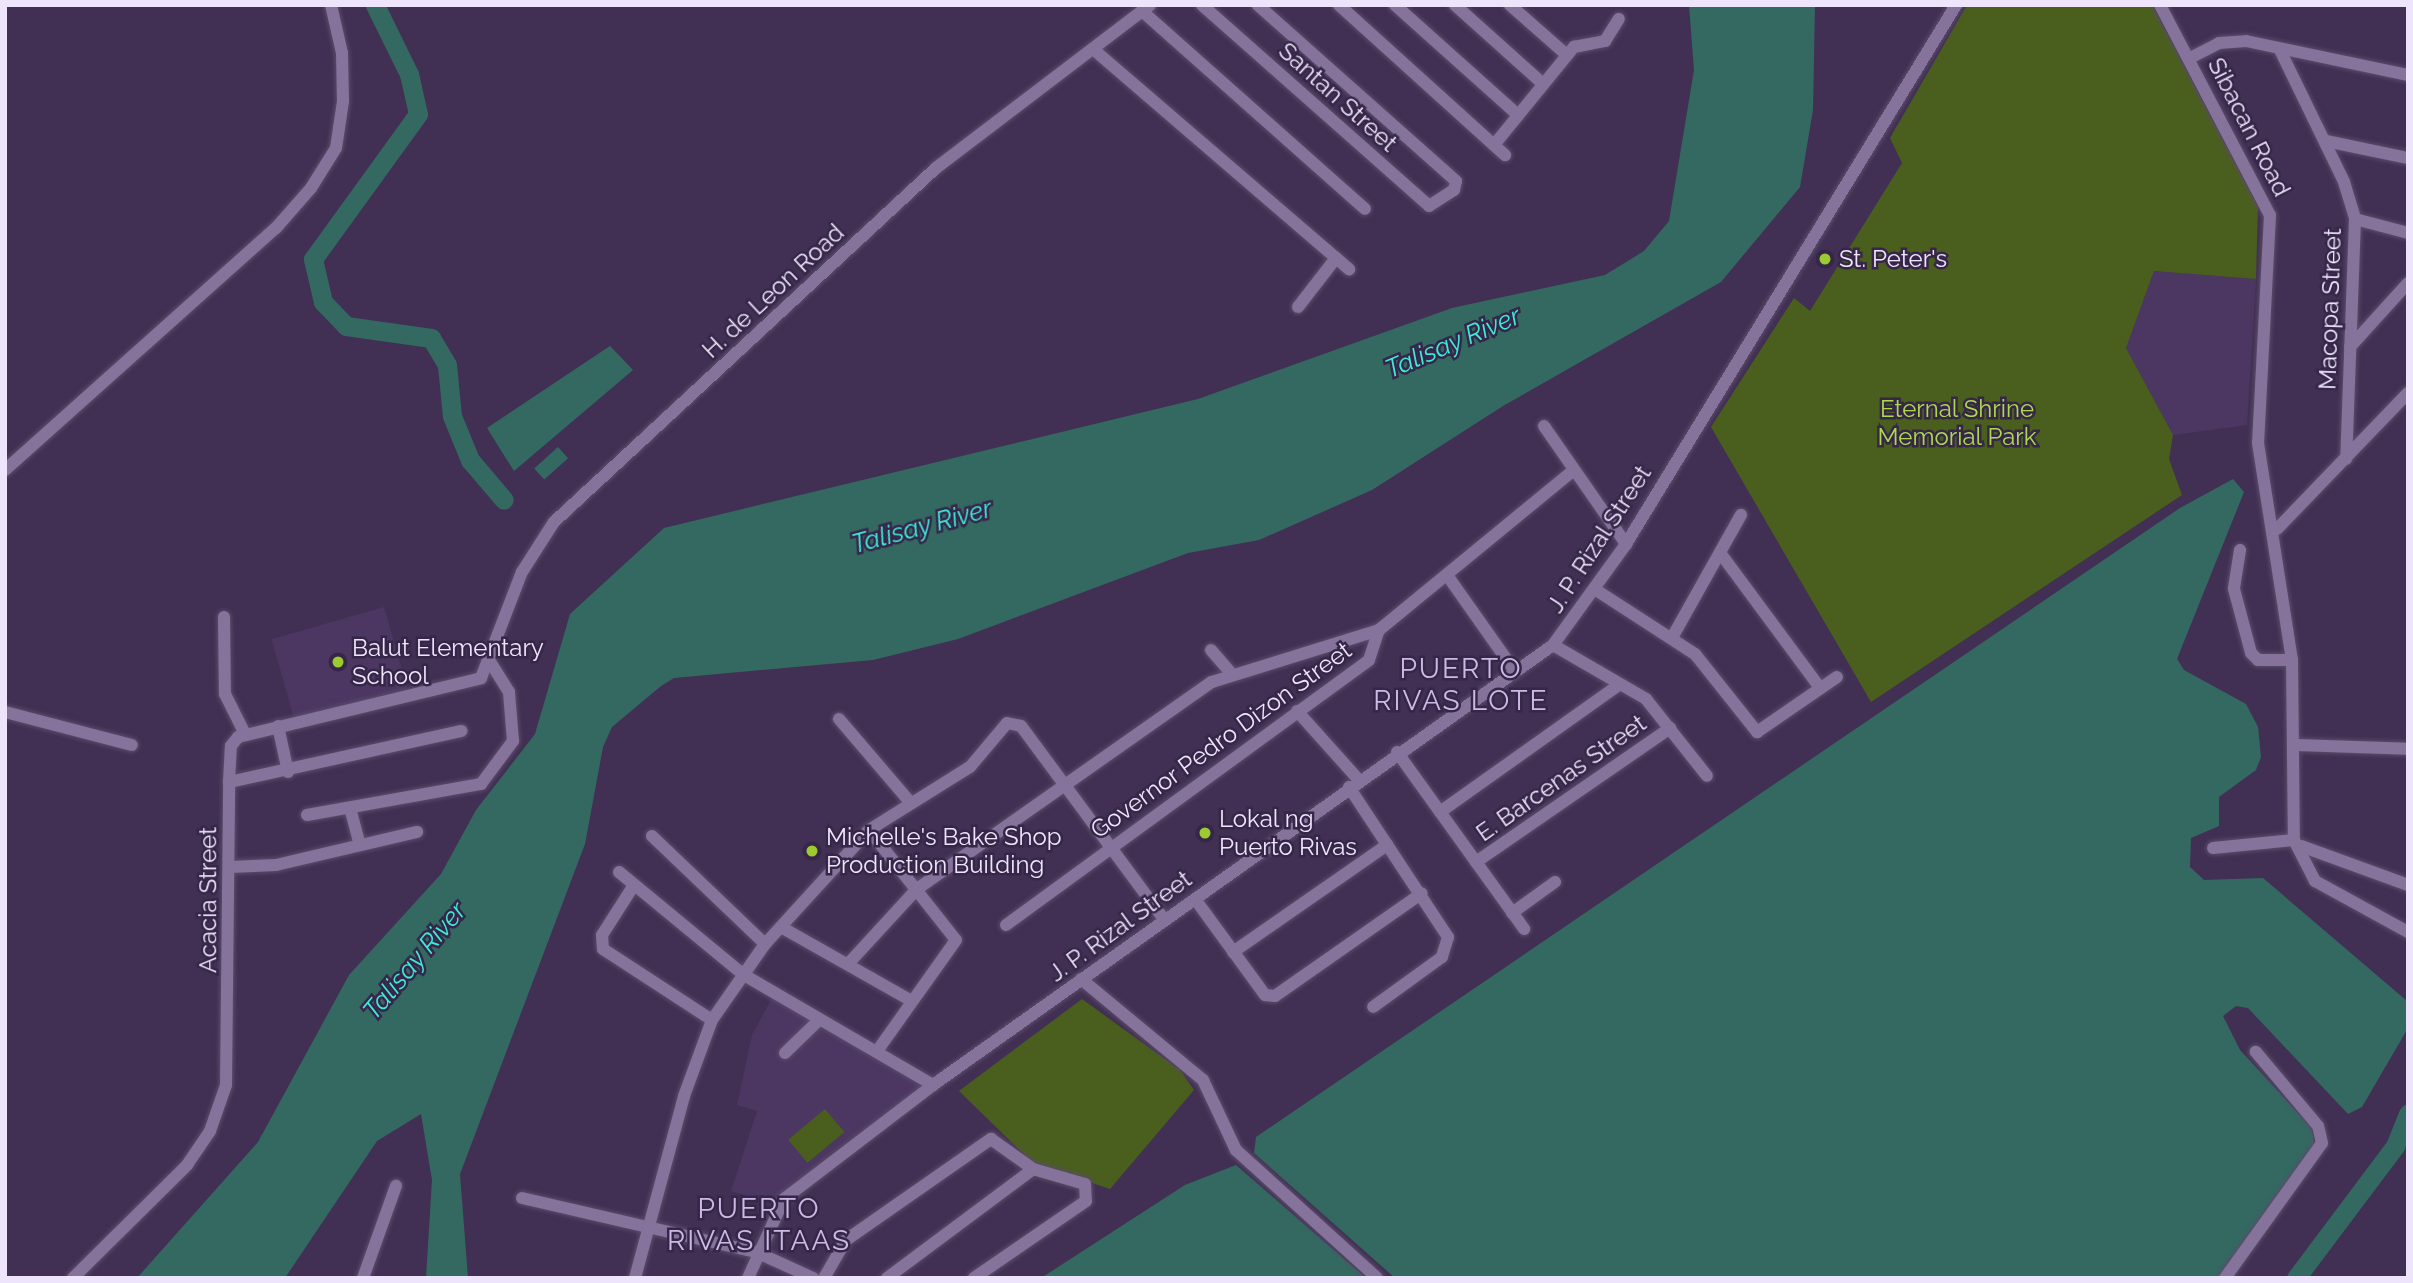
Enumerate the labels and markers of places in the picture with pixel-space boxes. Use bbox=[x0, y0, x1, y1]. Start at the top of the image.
place label: St. Peter's bbox=[1839, 245, 1947, 273]
marker: St. Peter's bbox=[1817, 251, 1833, 267]
place label: Balut Elementary School bbox=[352, 634, 544, 690]
marker: Balut Elementary School bbox=[330, 654, 346, 670]
place label: Lokal ng Puerto Rivas bbox=[1219, 805, 1357, 861]
place label: Michelle's Bake Shop Production Building bbox=[826, 823, 1062, 879]
marker: Lokal ng Puerto Rivas bbox=[1197, 825, 1213, 841]
marker: Michelle's Bake Shop Production Building bbox=[804, 843, 820, 859]

